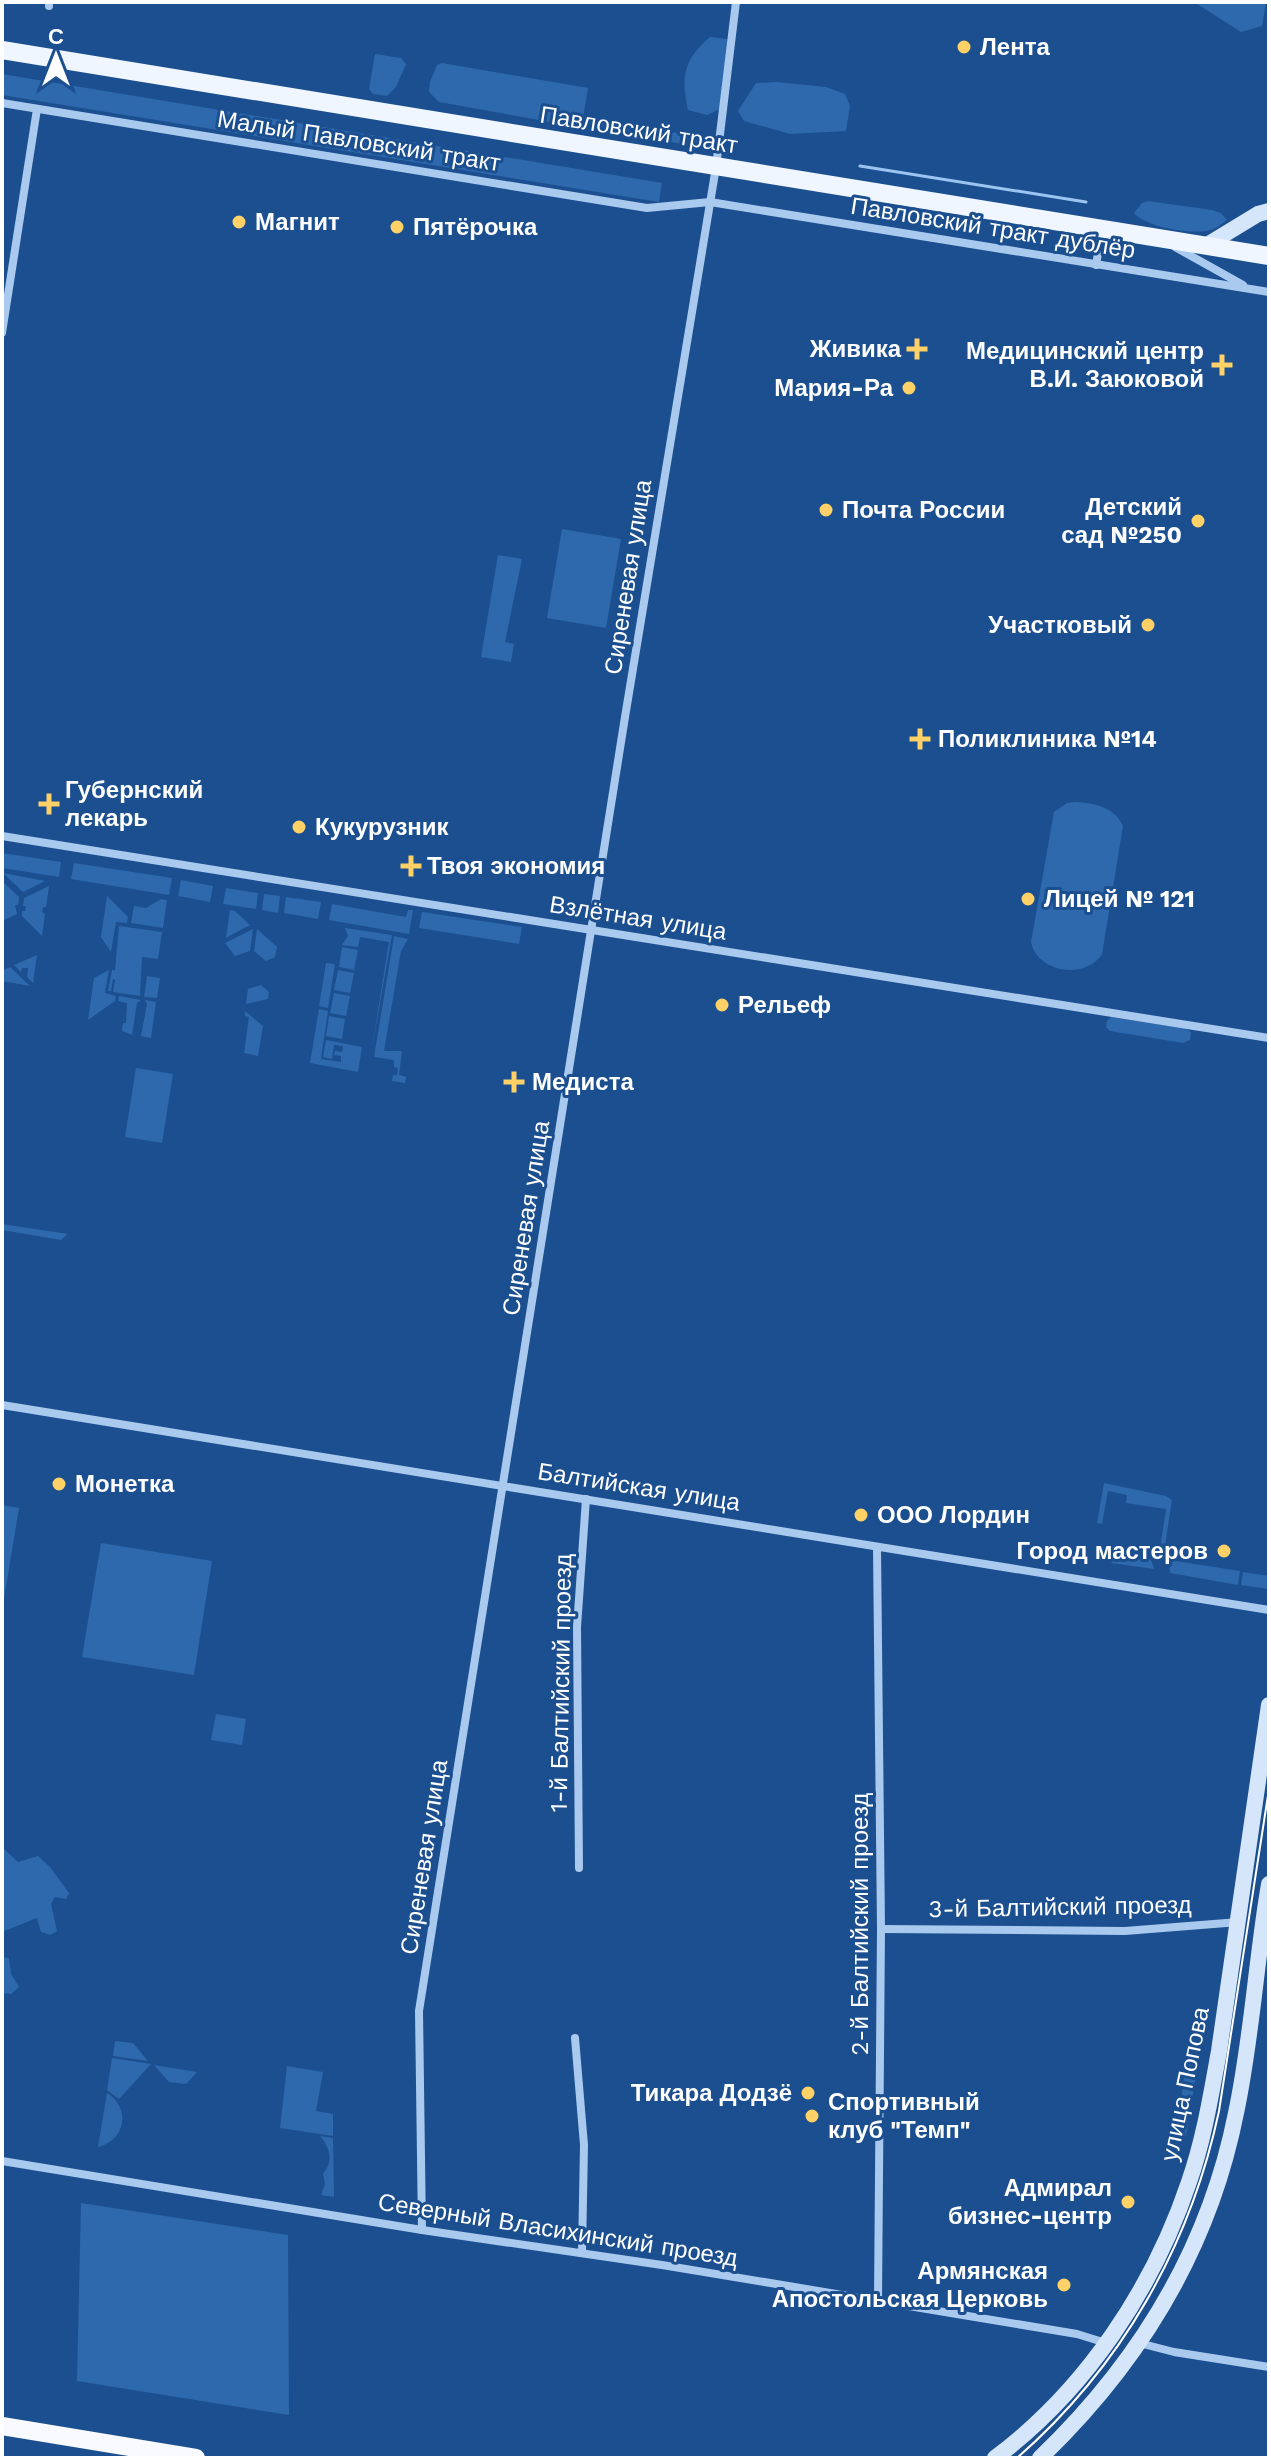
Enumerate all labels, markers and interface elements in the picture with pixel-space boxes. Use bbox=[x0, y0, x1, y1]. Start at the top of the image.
north arrow bbox=[16, 16, 96, 96]
text: С bbox=[48, 24, 64, 49]
place label: Лента bbox=[980, 33, 1050, 61]
marker: Лента bbox=[955, 38, 973, 56]
street label: Павловский тракт bbox=[538, 101, 740, 159]
street label: Малый Павловский тракт bbox=[215, 105, 503, 177]
street label: Павловский тракт дублёр bbox=[849, 192, 1137, 264]
place label: Магнит bbox=[255, 208, 340, 236]
marker: Магнит bbox=[230, 213, 248, 231]
place label: Пятёрочка bbox=[413, 213, 538, 241]
marker: Пятёрочка bbox=[388, 218, 406, 236]
place label: Живика bbox=[809, 335, 902, 363]
place label: Медицинский центр В.И. Заюковой bbox=[966, 337, 1204, 393]
marker: Живика bbox=[908, 340, 926, 358]
marker: Медицинский центр В.И. Заюковой bbox=[1211, 354, 1233, 376]
place label: Мария-Ра bbox=[774, 374, 894, 402]
marker: Мария-Ра bbox=[900, 379, 918, 397]
street label: Сиреневая улица bbox=[599, 477, 657, 676]
place label: Детский сад №250 bbox=[1061, 493, 1182, 549]
place label: Почта России bbox=[842, 496, 1005, 524]
marker: Почта России bbox=[817, 501, 835, 519]
marker: Детский сад №250 bbox=[1189, 512, 1207, 530]
place label: Участковый bbox=[988, 611, 1132, 639]
marker: Участковый bbox=[1139, 616, 1157, 634]
place label: Поликлиника №14 bbox=[938, 725, 1157, 753]
marker: Поликлиника №14 bbox=[909, 728, 931, 750]
place label: Губернский лекарь bbox=[65, 776, 203, 832]
marker: Губернский лекарь bbox=[40, 795, 58, 813]
place label: Кукурузник bbox=[315, 813, 450, 841]
marker: Кукурузник bbox=[290, 818, 308, 836]
place label: Твоя экономия bbox=[427, 852, 605, 880]
marker: Твоя экономия bbox=[402, 857, 420, 875]
place label: Лицей № 121 bbox=[1044, 885, 1195, 913]
street label: Взлётная улица bbox=[547, 890, 729, 946]
marker: Лицей № 121 bbox=[1019, 890, 1037, 908]
place label: Рельеф bbox=[738, 991, 831, 1019]
marker: Рельеф bbox=[713, 996, 731, 1014]
place label: Медиста bbox=[532, 1068, 634, 1096]
marker: Медиста bbox=[503, 1071, 525, 1093]
street label: Сиреневая улица bbox=[497, 1118, 555, 1317]
street label: Балтийская улица bbox=[536, 1457, 743, 1517]
place label: Монетка bbox=[75, 1470, 175, 1498]
marker: Монетка bbox=[50, 1475, 68, 1493]
place label: ООО Лордин bbox=[877, 1501, 1030, 1529]
marker: ООО Лордин bbox=[852, 1506, 870, 1524]
place label: Город мастеров bbox=[1017, 1537, 1208, 1565]
marker: Город мастеров bbox=[1215, 1542, 1233, 1560]
street label: 1-й Балтийский проезд bbox=[545, 1553, 577, 1813]
street label: Сиреневая улица bbox=[395, 1757, 453, 1956]
street label: 2-й Балтийский проезд bbox=[846, 1793, 874, 2055]
street label: 3-й Балтийский проезд bbox=[928, 1891, 1192, 1923]
street label: улица Попова bbox=[1155, 2004, 1215, 2164]
place label: Тикара Додзё bbox=[631, 2079, 792, 2107]
marker: Тикара Додзё bbox=[799, 2084, 817, 2102]
place label: Спортивный клуб "Темп" bbox=[828, 2088, 980, 2144]
marker: Спортивный клуб "Темп" bbox=[803, 2107, 821, 2125]
place label: Адмирал бизнес-центр bbox=[948, 2174, 1112, 2230]
street label: Северный Власихинский проезд bbox=[376, 2188, 740, 2272]
marker: Адмирал бизнес-центр bbox=[1119, 2193, 1137, 2211]
place label: Армянская Апостольская Церковь bbox=[772, 2257, 1048, 2313]
marker: Армянская Апостольская Церковь bbox=[1055, 2276, 1073, 2294]

